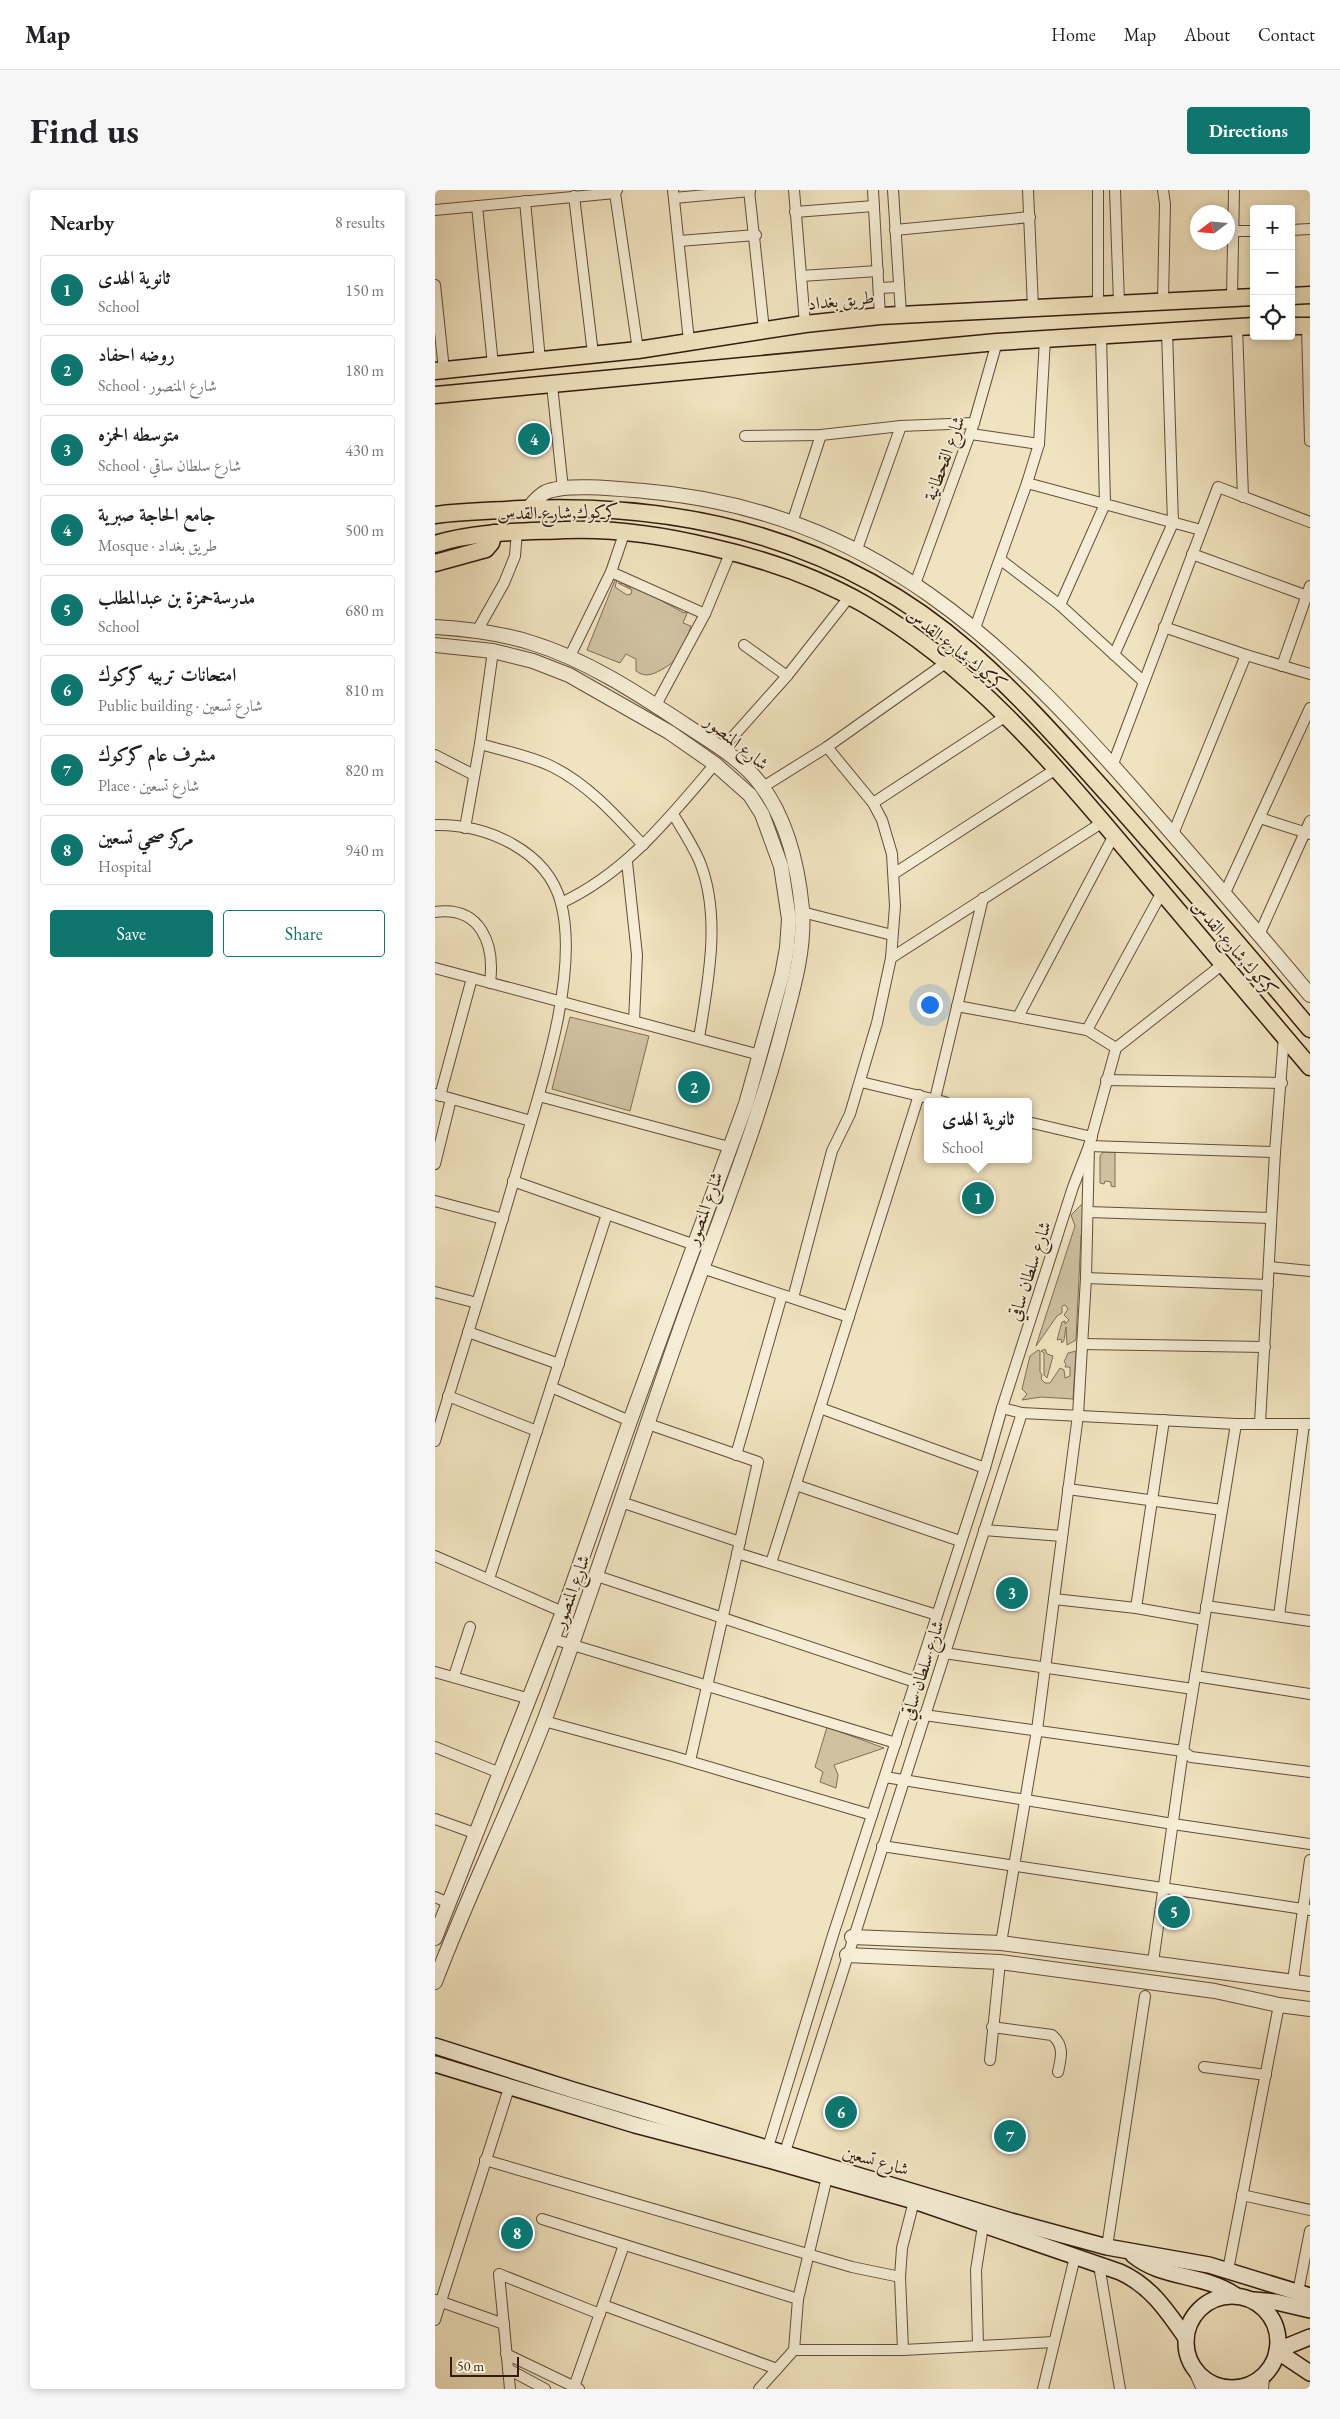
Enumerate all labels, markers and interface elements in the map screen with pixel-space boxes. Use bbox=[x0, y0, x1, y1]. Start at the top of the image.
text: Map bbox=[25, 19, 70, 50]
text: Home bbox=[1051, 23, 1096, 46]
text: Map bbox=[1124, 23, 1156, 46]
text: About bbox=[1184, 23, 1230, 46]
text: Contact bbox=[1258, 23, 1315, 46]
button: Directions bbox=[1187, 107, 1310, 154]
text: Find us bbox=[30, 108, 139, 153]
north arrow bbox=[1190, 205, 1235, 250]
map controls bbox=[1250, 205, 1295, 340]
button: + bbox=[1250, 205, 1295, 250]
text: Nearby bbox=[50, 209, 114, 236]
text: 8 results bbox=[335, 212, 385, 233]
button: − bbox=[1250, 250, 1295, 295]
text: ثانوية الهدى bbox=[98, 265, 170, 290]
text: 1 bbox=[63, 280, 71, 301]
text: 150 m bbox=[345, 280, 384, 301]
street label: طريق بغداد bbox=[806, 285, 876, 316]
button: locate bbox=[1250, 295, 1295, 340]
text: School bbox=[98, 296, 140, 317]
text: روضه احفاد bbox=[98, 342, 175, 367]
text: 2 bbox=[63, 360, 71, 381]
text: 180 m bbox=[345, 360, 384, 381]
text: School · شارع المنصور bbox=[98, 375, 217, 396]
street label: شارع القحطانية bbox=[918, 412, 974, 505]
pin: 4 bbox=[518, 420, 550, 458]
text: متوسطه الحمزه bbox=[98, 422, 180, 447]
text: 3 bbox=[63, 440, 71, 461]
text: 430 m bbox=[345, 440, 384, 461]
text: School · شارع سلطان ساقي bbox=[98, 455, 241, 476]
street label: كركوك,شارع القدس bbox=[497, 499, 619, 529]
text: جامع الحاجة صبرية bbox=[98, 502, 216, 527]
text: 4 bbox=[63, 520, 71, 541]
text: 500 m bbox=[345, 520, 384, 541]
text: Mosque · طريق بغداد bbox=[98, 535, 217, 556]
text: مدرسةحمزة بن عبدالمطلب bbox=[98, 585, 255, 610]
text: 5 bbox=[63, 600, 71, 621]
text: 680 m bbox=[345, 600, 384, 621]
street label: كركوك,شارع القدس bbox=[900, 602, 1012, 699]
text: School bbox=[98, 616, 140, 637]
text: امتحانات تربيه كركوك bbox=[98, 662, 236, 687]
text: 6 bbox=[63, 680, 71, 701]
text: 810 m bbox=[345, 680, 384, 701]
text: Public building · شارع تسعين bbox=[98, 695, 263, 716]
street label: شارع المنصور bbox=[696, 708, 774, 778]
text: مشرف عام كركوك bbox=[98, 742, 216, 767]
text: 7 bbox=[63, 760, 71, 781]
text: 820 m bbox=[345, 760, 384, 781]
text: Place · شارع تسعين bbox=[98, 775, 199, 796]
text: مركز صحي تسعين bbox=[98, 825, 194, 850]
text: 8 bbox=[63, 840, 71, 861]
text: 940 m bbox=[345, 840, 384, 861]
text: Hospital bbox=[98, 856, 152, 877]
street label: كركوك,شارع القدس bbox=[1184, 894, 1283, 1005]
button: Save bbox=[50, 910, 213, 957]
button: Share bbox=[223, 910, 385, 957]
your location bbox=[917, 992, 943, 1018]
pin: 2 bbox=[678, 1068, 710, 1106]
popup bbox=[924, 1098, 1032, 1163]
text: ثانوية الهدى bbox=[942, 1106, 1014, 1131]
text: School bbox=[942, 1137, 984, 1158]
street label: شارع المنصور bbox=[680, 1168, 732, 1251]
pin: 1 bbox=[962, 1179, 994, 1217]
street label: شارع سلطان ساقي bbox=[1002, 1218, 1060, 1325]
street label: شارع المنصور bbox=[547, 1551, 599, 1634]
pin: 3 bbox=[996, 1574, 1028, 1612]
street label: شارع سلطان ساقي bbox=[895, 1617, 953, 1724]
pin: 5 bbox=[1158, 1893, 1190, 1931]
pin: 6 bbox=[825, 2093, 857, 2131]
pin: 7 bbox=[994, 2117, 1026, 2155]
street label: شارع تسعين bbox=[839, 2140, 912, 2184]
pin: 8 bbox=[501, 2214, 533, 2252]
scale bar bbox=[450, 2354, 519, 2377]
text: 50 m bbox=[457, 2357, 484, 2375]

